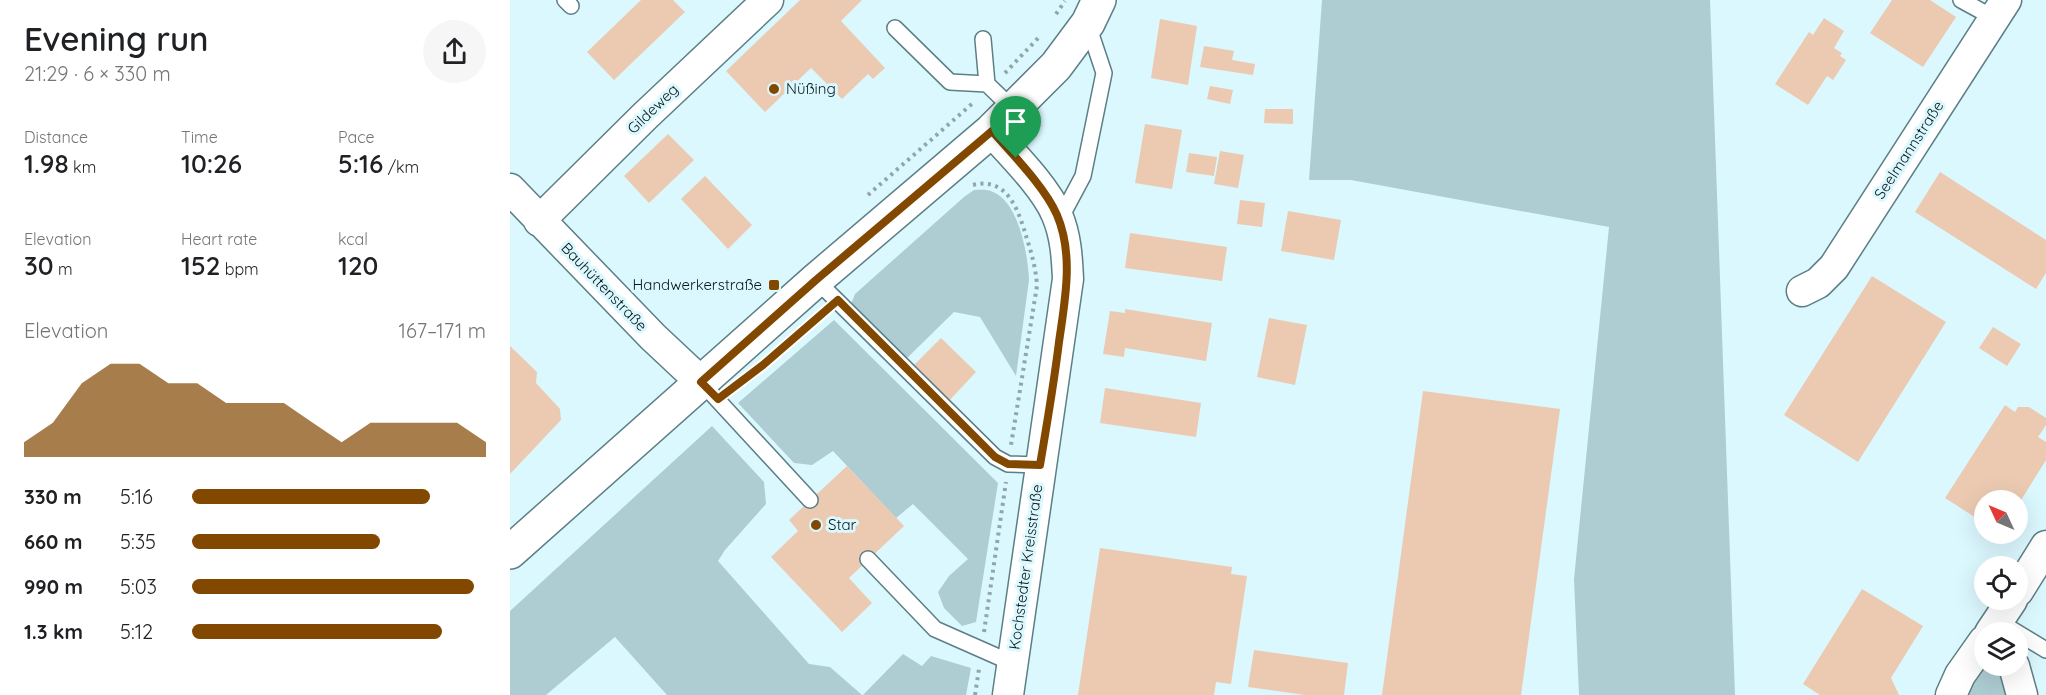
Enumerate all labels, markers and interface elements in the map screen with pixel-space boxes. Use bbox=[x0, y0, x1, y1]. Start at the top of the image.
text: Evening run bbox=[24, 18, 209, 59]
button: share bbox=[423, 20, 486, 83]
text: 21:29 · 6 × 330 m bbox=[24, 61, 171, 86]
place label: Nüßing bbox=[786, 79, 836, 98]
street label: Gildeweg bbox=[623, 80, 682, 138]
marker: Nüßing bbox=[767, 82, 781, 96]
pin bbox=[990, 96, 1041, 158]
street label: Seelmannstraße bbox=[1870, 97, 1947, 202]
icon: arrive bbox=[999, 105, 1032, 138]
text: Distance bbox=[24, 127, 88, 147]
text: Time bbox=[181, 127, 218, 147]
text: Pace bbox=[338, 127, 374, 147]
text: 1.98 bbox=[24, 147, 69, 180]
text: 10:26 bbox=[181, 147, 242, 180]
text: 5:16 bbox=[338, 147, 383, 180]
text: km bbox=[69, 157, 96, 177]
text: /km bbox=[383, 157, 419, 177]
text: Elevation bbox=[24, 229, 91, 249]
text: Heart rate bbox=[181, 229, 257, 249]
text: kcal bbox=[338, 229, 368, 249]
street label: Bauhüttenstraße bbox=[557, 238, 651, 335]
text: 30 bbox=[24, 249, 54, 282]
text: 152 bbox=[181, 249, 220, 282]
text: 120 bbox=[338, 249, 378, 282]
text: m bbox=[54, 259, 73, 279]
text: bpm bbox=[220, 259, 259, 279]
place label: Handwerkerstraße bbox=[633, 275, 762, 294]
marker: Handwerkerstraße bbox=[767, 278, 781, 292]
text: Elevation bbox=[24, 318, 108, 343]
text: 167–171 m bbox=[399, 318, 486, 343]
street label: Kochstedter Kreisstraße bbox=[1004, 483, 1047, 651]
text: 330 m bbox=[24, 484, 82, 509]
text: 5:16 bbox=[120, 484, 153, 509]
north arrow bbox=[1974, 490, 2028, 544]
map controls bbox=[1974, 490, 2028, 676]
place label: Star bbox=[828, 515, 857, 534]
marker: Star bbox=[809, 518, 823, 532]
text: 660 m bbox=[24, 529, 82, 554]
text: 5:35 bbox=[120, 529, 156, 554]
button: locate bbox=[1974, 556, 2028, 610]
text: 990 m bbox=[24, 574, 83, 599]
text: 5:03 bbox=[120, 574, 157, 599]
text: 1.3 km bbox=[24, 619, 83, 644]
text: 5:12 bbox=[120, 619, 153, 644]
button: layers bbox=[1974, 622, 2028, 676]

